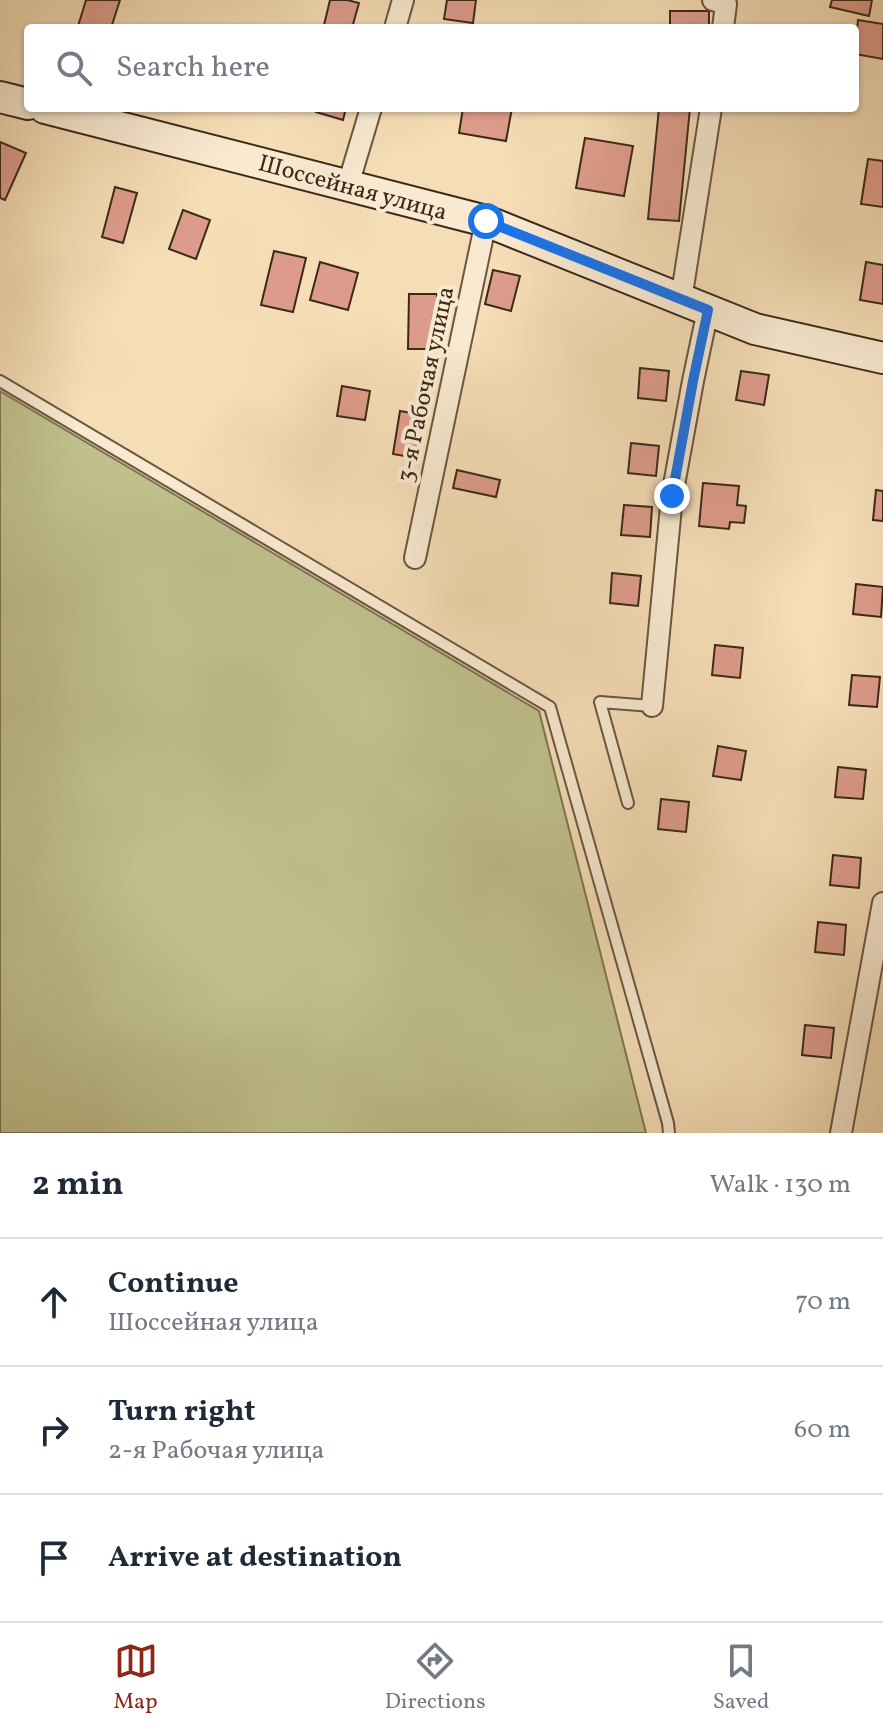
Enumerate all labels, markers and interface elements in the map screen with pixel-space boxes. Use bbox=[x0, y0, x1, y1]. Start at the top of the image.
search box bbox=[24, 24, 859, 112]
icon: search bbox=[52, 46, 96, 90]
text: Search here bbox=[116, 47, 270, 89]
street label: Шоссейная улица bbox=[254, 147, 451, 231]
route start bbox=[468, 203, 504, 239]
street label: 3-я Рабочая улица bbox=[390, 283, 464, 485]
route end bbox=[654, 478, 690, 514]
text: 2 min bbox=[32, 1162, 124, 1209]
text: Walk · 130 m bbox=[710, 1167, 851, 1203]
text: Continue bbox=[108, 1263, 239, 1305]
icon: ahead bbox=[32, 1280, 76, 1324]
text: 70 m bbox=[796, 1284, 851, 1320]
text: Шоссейная улица bbox=[108, 1305, 319, 1341]
text: Turn right bbox=[108, 1391, 256, 1433]
icon: right bbox=[32, 1408, 76, 1452]
text: 60 m bbox=[794, 1412, 851, 1448]
text: 2-я Рабочая улица bbox=[108, 1433, 325, 1469]
icon: arrive bbox=[32, 1536, 76, 1580]
text: Arrive at destination bbox=[108, 1537, 402, 1579]
tab: Map bbox=[114, 1639, 158, 1718]
tab: Directions bbox=[385, 1639, 486, 1718]
tab: Saved bbox=[713, 1639, 769, 1718]

